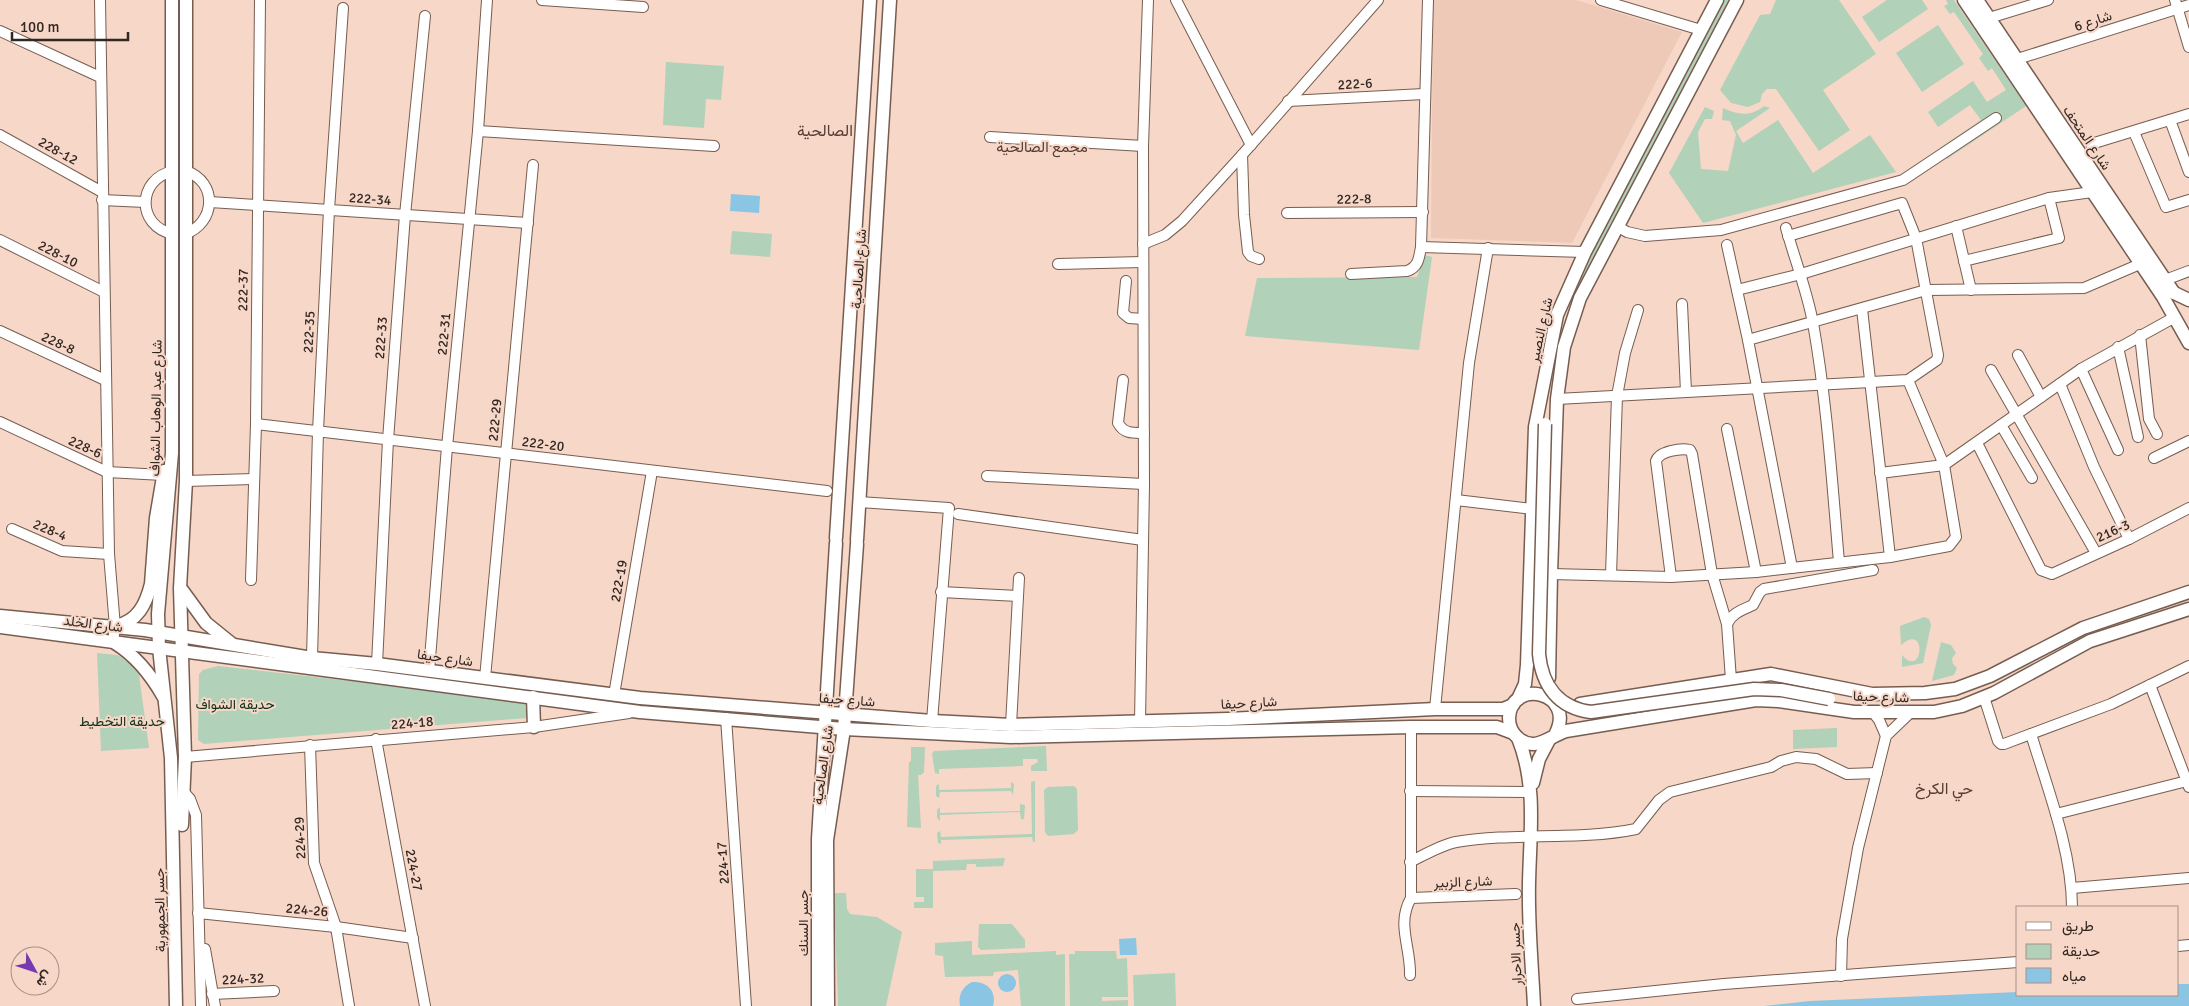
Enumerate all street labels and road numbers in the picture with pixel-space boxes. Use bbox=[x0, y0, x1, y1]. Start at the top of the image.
street label: شارع 6 bbox=[2072, 7, 2115, 37]
street label: 222-6 bbox=[1337, 75, 1373, 93]
street label: شارع المتحف bbox=[2058, 103, 2115, 175]
street label: 228-12 bbox=[35, 133, 81, 169]
street label: 222-34 bbox=[348, 189, 392, 209]
street label: 222-8 bbox=[1336, 190, 1372, 208]
street label: شارع الصالحية bbox=[848, 228, 872, 310]
street label: 228-10 bbox=[35, 237, 81, 271]
street label: 222-37 bbox=[234, 269, 252, 311]
street label: شارع النصیر bbox=[1525, 296, 1559, 366]
street label: 222-35 bbox=[299, 310, 319, 354]
street label: 222-31 bbox=[434, 312, 454, 356]
street label: 222-33 bbox=[371, 316, 391, 360]
street label: 228-8 bbox=[38, 328, 78, 358]
street label: شارع عبد الوهاب الشواف bbox=[146, 339, 168, 477]
street label: 222-29 bbox=[485, 398, 505, 442]
street label: 228-6 bbox=[65, 432, 105, 462]
street label: 222-20 bbox=[521, 433, 565, 455]
street label: 228-4 bbox=[31, 516, 70, 545]
street label: 216-3 bbox=[2093, 516, 2133, 546]
street label: 222-19 bbox=[607, 558, 631, 604]
street label: شارع الخلد bbox=[62, 612, 124, 638]
street label: شارع حيفا bbox=[416, 646, 474, 672]
street label: شارع حيفا bbox=[1852, 688, 1909, 708]
street label: شارع حيفا bbox=[818, 690, 876, 712]
street label: شارع حيفا bbox=[1220, 693, 1278, 715]
street label: 224-18 bbox=[390, 713, 434, 733]
street label: شارع الصالحية bbox=[809, 724, 839, 806]
street label: 224-29 bbox=[290, 816, 310, 860]
street label: 224-17 bbox=[713, 841, 733, 885]
street label: 224-27 bbox=[402, 847, 426, 893]
street label: جسر الجمهورية bbox=[151, 868, 169, 952]
street label: شارع الزبير bbox=[1432, 872, 1493, 894]
street label: جسر السنك bbox=[795, 890, 812, 956]
street label: 224-26 bbox=[285, 900, 329, 920]
street label: جسر الاحرار bbox=[1506, 922, 1526, 987]
street label: 224-32 bbox=[221, 969, 265, 989]

